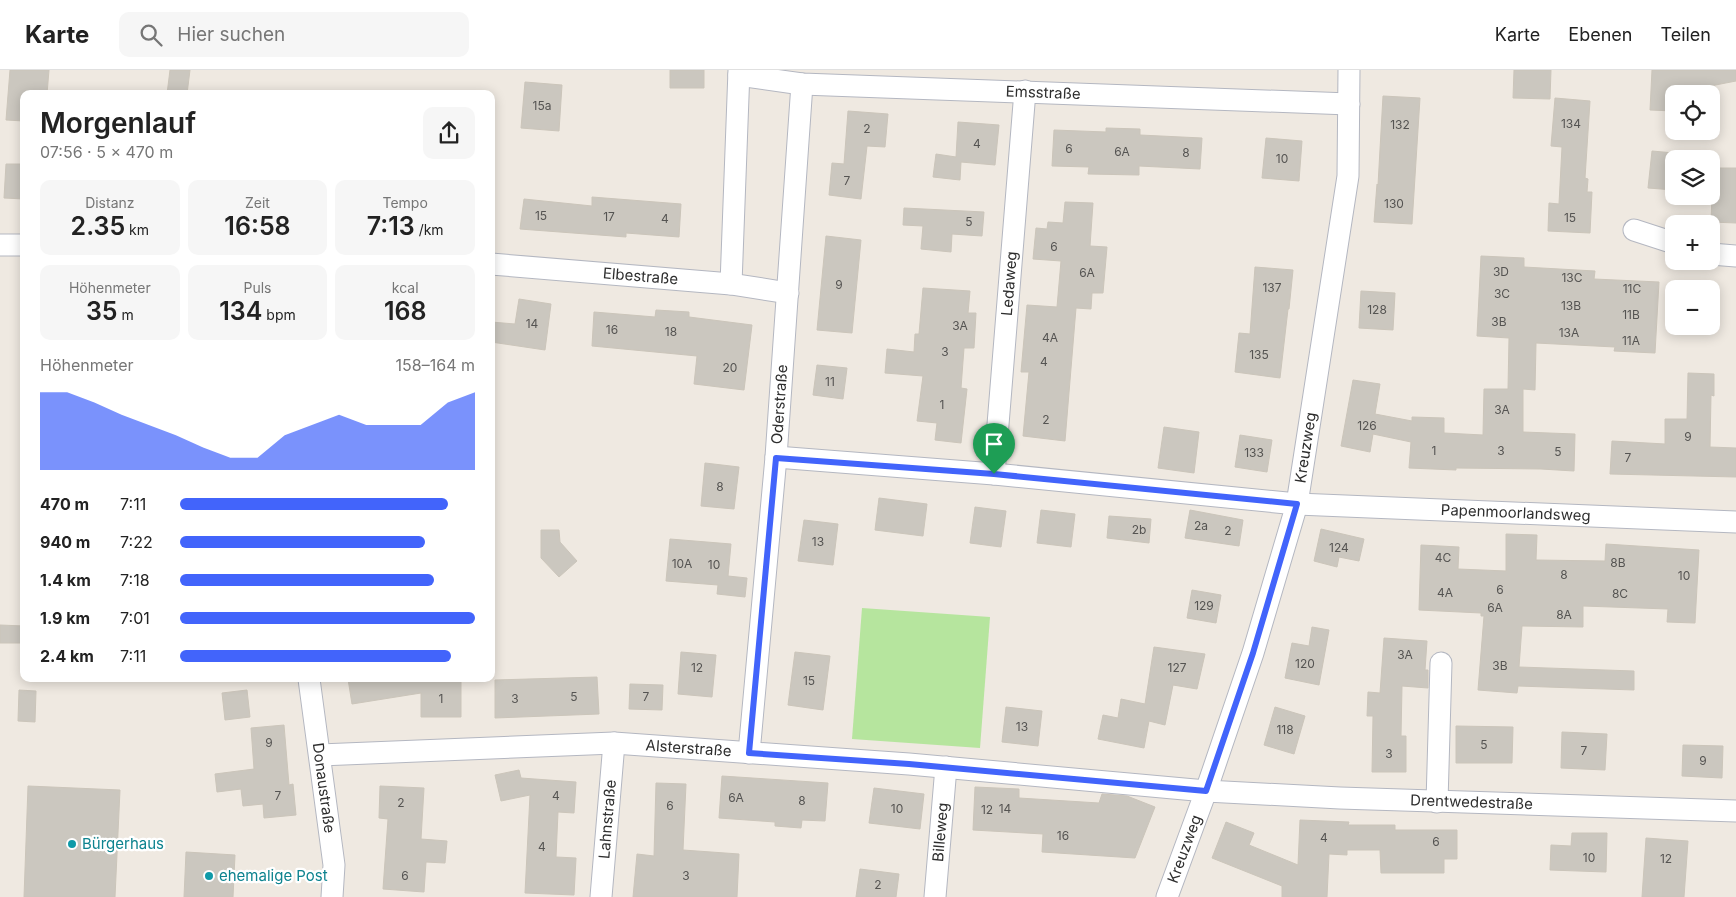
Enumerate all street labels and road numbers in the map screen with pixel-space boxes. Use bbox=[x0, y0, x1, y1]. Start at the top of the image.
street label: Emsstraße bbox=[1005, 81, 1081, 103]
street label: Ledaweg bbox=[997, 251, 1021, 317]
street label: Elbestraße bbox=[602, 263, 679, 289]
street label: Oderstraße bbox=[767, 364, 791, 445]
street label: Kreuzweg bbox=[1290, 411, 1320, 484]
street label: Papenmoorlandsweg bbox=[1440, 500, 1591, 525]
street label: Alsterstraße bbox=[645, 735, 732, 760]
street label: Donaustraße bbox=[309, 742, 340, 834]
street label: Lahnstraße bbox=[594, 779, 620, 860]
street label: Drentwedestraße bbox=[1410, 790, 1533, 813]
street label: Billeweg bbox=[928, 802, 952, 862]
street label: Kreuzweg bbox=[1163, 812, 1205, 886]

